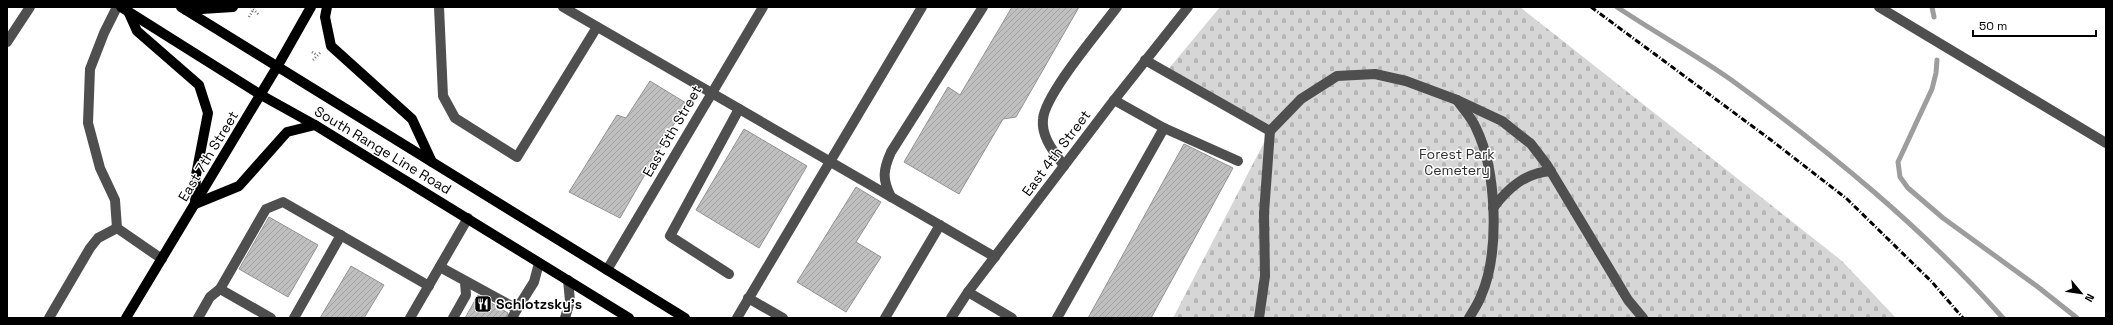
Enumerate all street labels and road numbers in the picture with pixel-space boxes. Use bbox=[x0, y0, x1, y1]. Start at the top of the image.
street label: East 5th Street bbox=[638, 82, 706, 180]
street label: South Range Line Road bbox=[311, 102, 455, 198]
street label: East 4th Street bbox=[1018, 106, 1094, 200]
street label: East 7th Street bbox=[174, 107, 242, 205]

